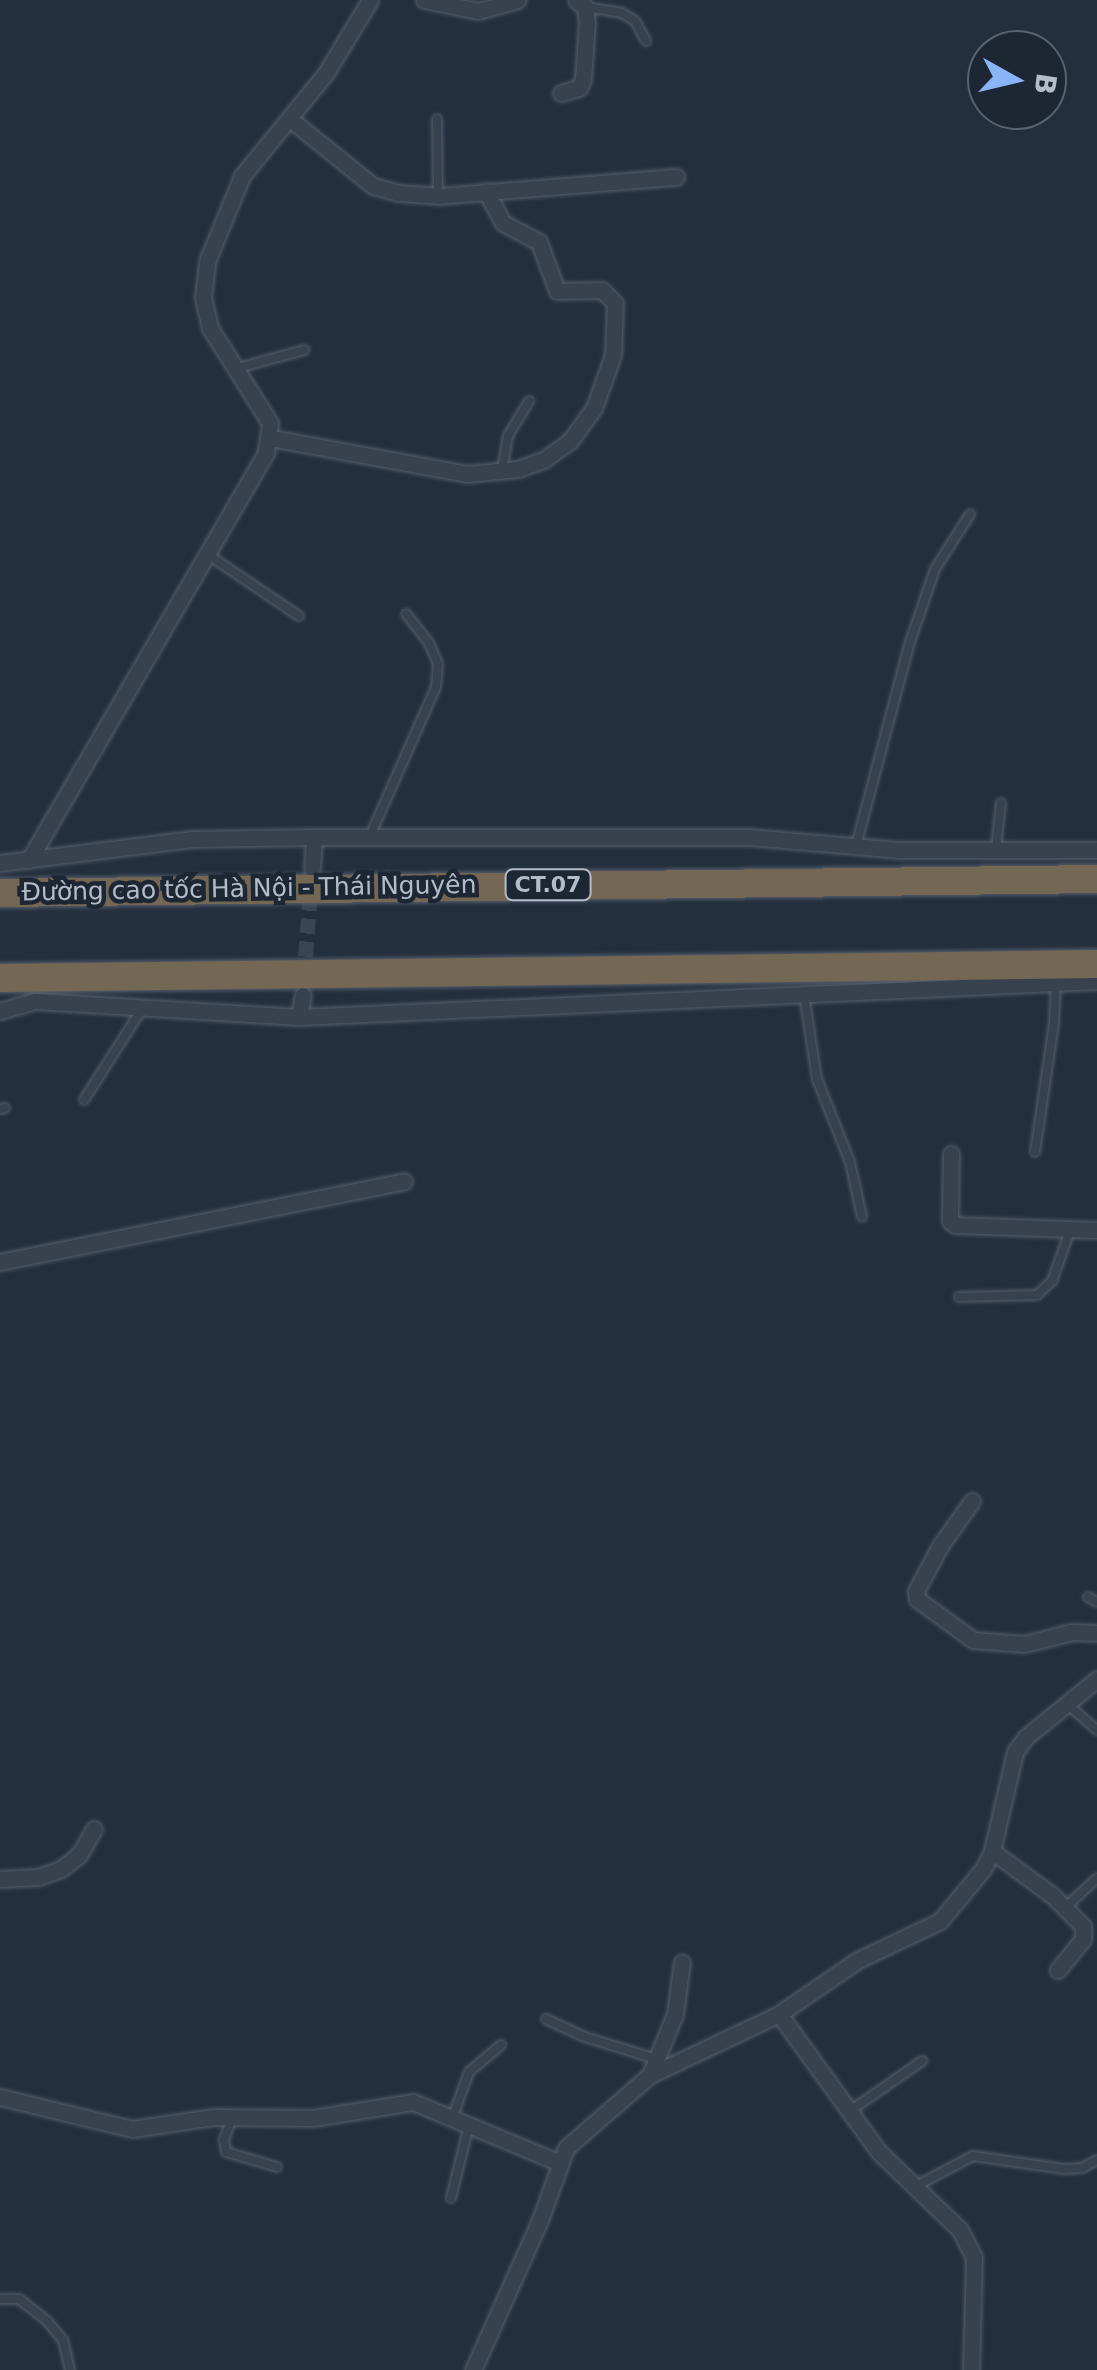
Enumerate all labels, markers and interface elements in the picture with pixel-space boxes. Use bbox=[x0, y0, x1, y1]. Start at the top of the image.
north arrow bbox=[967, 30, 1067, 130]
text: B bbox=[1027, 71, 1063, 97]
road number: CT.07 bbox=[503, 868, 593, 902]
street label: Đường cao tốc Hà Nội - Thái Nguyên bbox=[21, 870, 477, 908]

